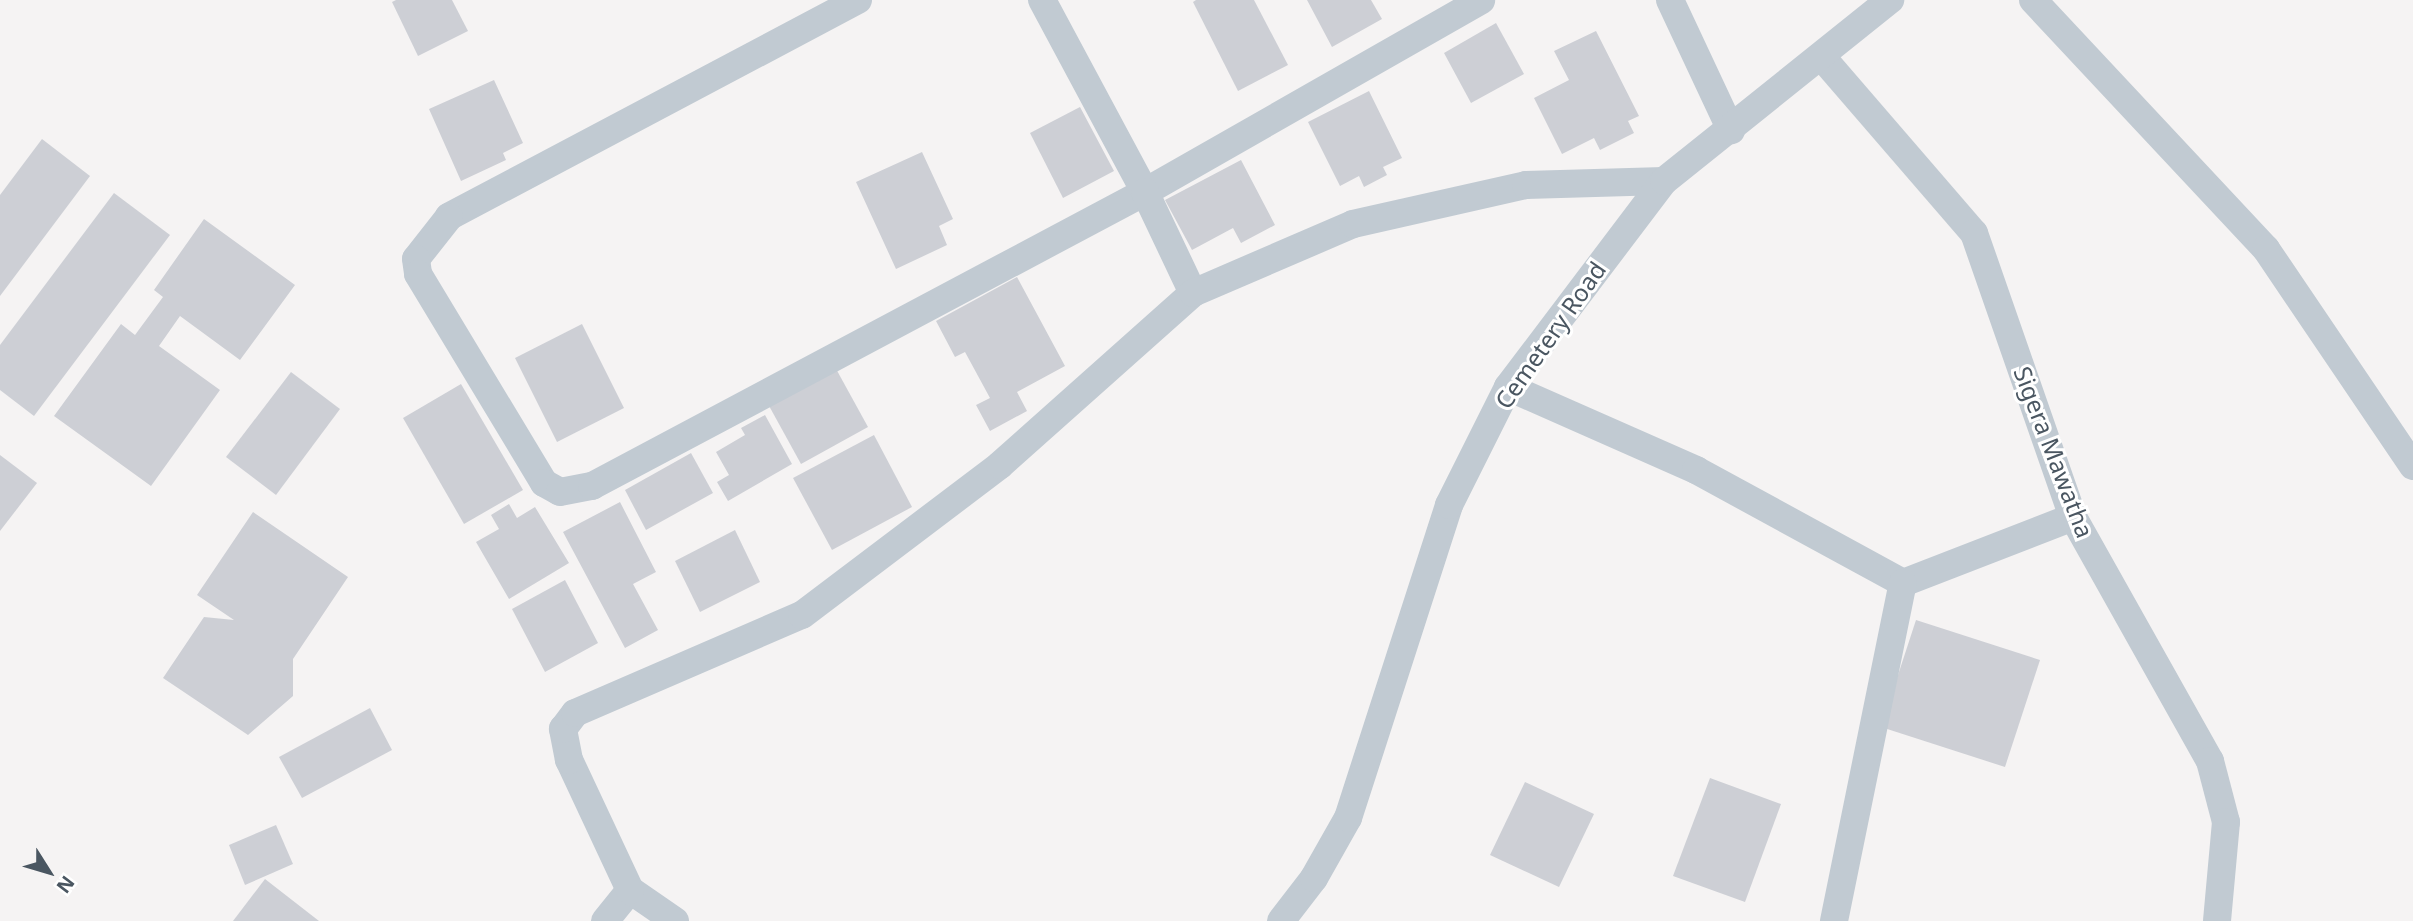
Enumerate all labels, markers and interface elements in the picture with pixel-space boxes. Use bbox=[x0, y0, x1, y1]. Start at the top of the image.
street label: Cemetery Road bbox=[1489, 256, 1611, 414]
street label: Sigera Mawatha bbox=[2008, 362, 2100, 542]
north arrow bbox=[14, 837, 84, 907]
text: N bbox=[51, 871, 81, 899]

